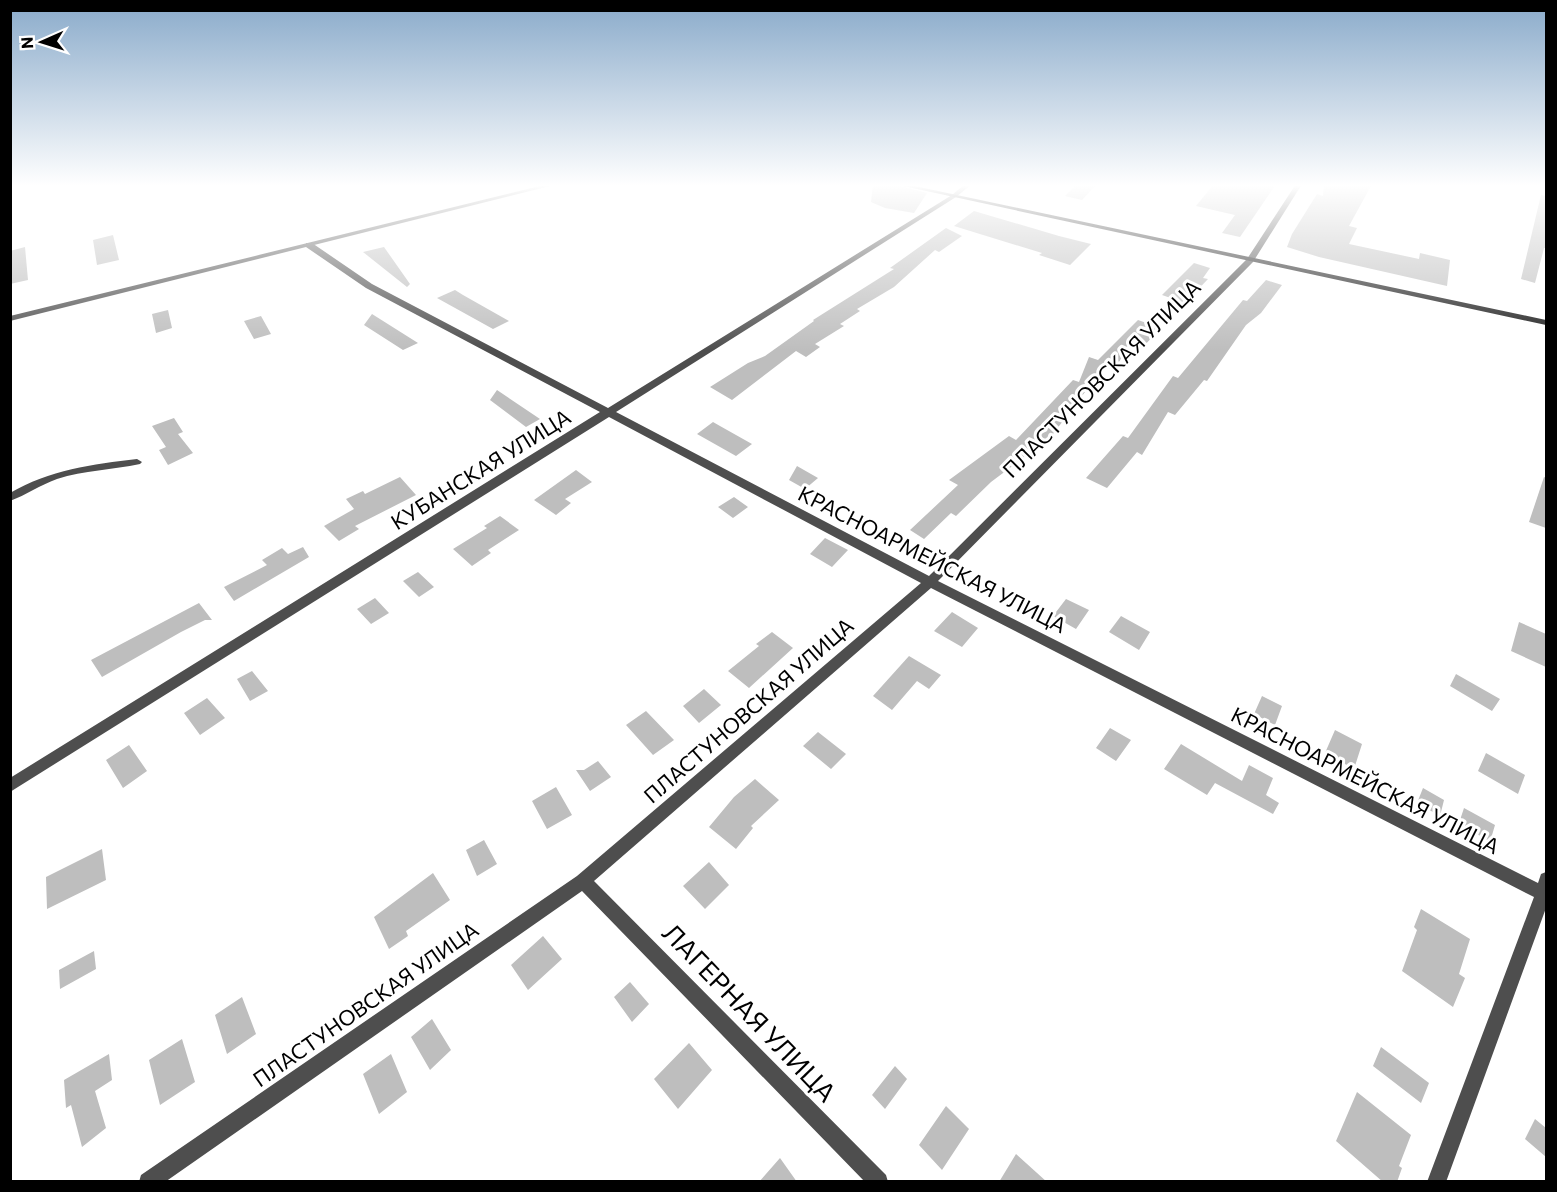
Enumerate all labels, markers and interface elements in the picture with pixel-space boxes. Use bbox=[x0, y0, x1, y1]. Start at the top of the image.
north arrow bbox=[12, 12, 72, 72]
text: N bbox=[17, 36, 36, 49]
street label: ПЛАСТУНОВСКАЯ УЛИЦА bbox=[997, 274, 1205, 482]
street label: КУБАНСКАЯ УЛИЦА bbox=[386, 403, 575, 534]
street label: КРАСНОАРМЕЙСКАЯ УЛИЦА bbox=[794, 480, 1071, 637]
street label: ПЛАСТУНОВСКАЯ УЛИЦА bbox=[638, 612, 858, 808]
street label: КРАСНОАРМЕЙСКАЯ УЛИЦА bbox=[1227, 701, 1504, 858]
street label: ПЛАСТУНОВСКАЯ УЛИЦА bbox=[248, 916, 483, 1091]
street label: ЛАГЕРНАЯ УЛИЦА bbox=[657, 916, 843, 1108]

